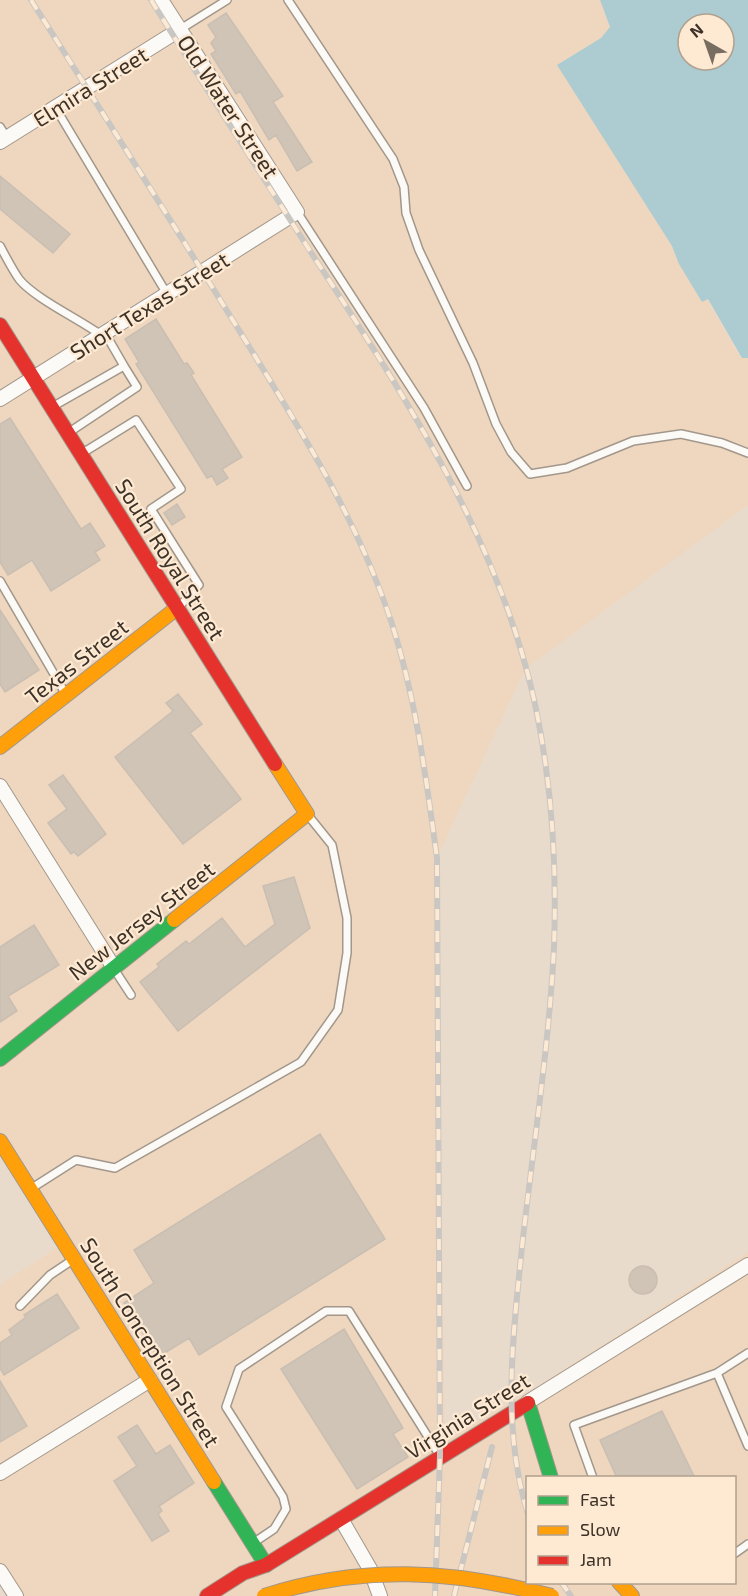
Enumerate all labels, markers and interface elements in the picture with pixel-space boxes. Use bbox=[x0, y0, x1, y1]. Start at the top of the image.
north arrow bbox=[676, 12, 736, 72]
text: N bbox=[686, 19, 707, 41]
street label: Old Water Street bbox=[173, 29, 285, 183]
street label: Elmira Street bbox=[28, 40, 152, 132]
street label: Short Texas Street bbox=[65, 246, 233, 364]
street label: South Royal Street bbox=[111, 474, 231, 644]
street label: Texas Street bbox=[20, 613, 132, 709]
street label: New Jersey Street bbox=[63, 855, 219, 985]
street label: South Conception Street bbox=[76, 1233, 226, 1451]
street label: Virginia Street bbox=[400, 1366, 534, 1464]
legend bbox=[526, 1476, 736, 1584]
text: Fast bbox=[580, 1488, 615, 1510]
text: Slow bbox=[580, 1518, 621, 1540]
text: Jam bbox=[580, 1548, 612, 1570]

